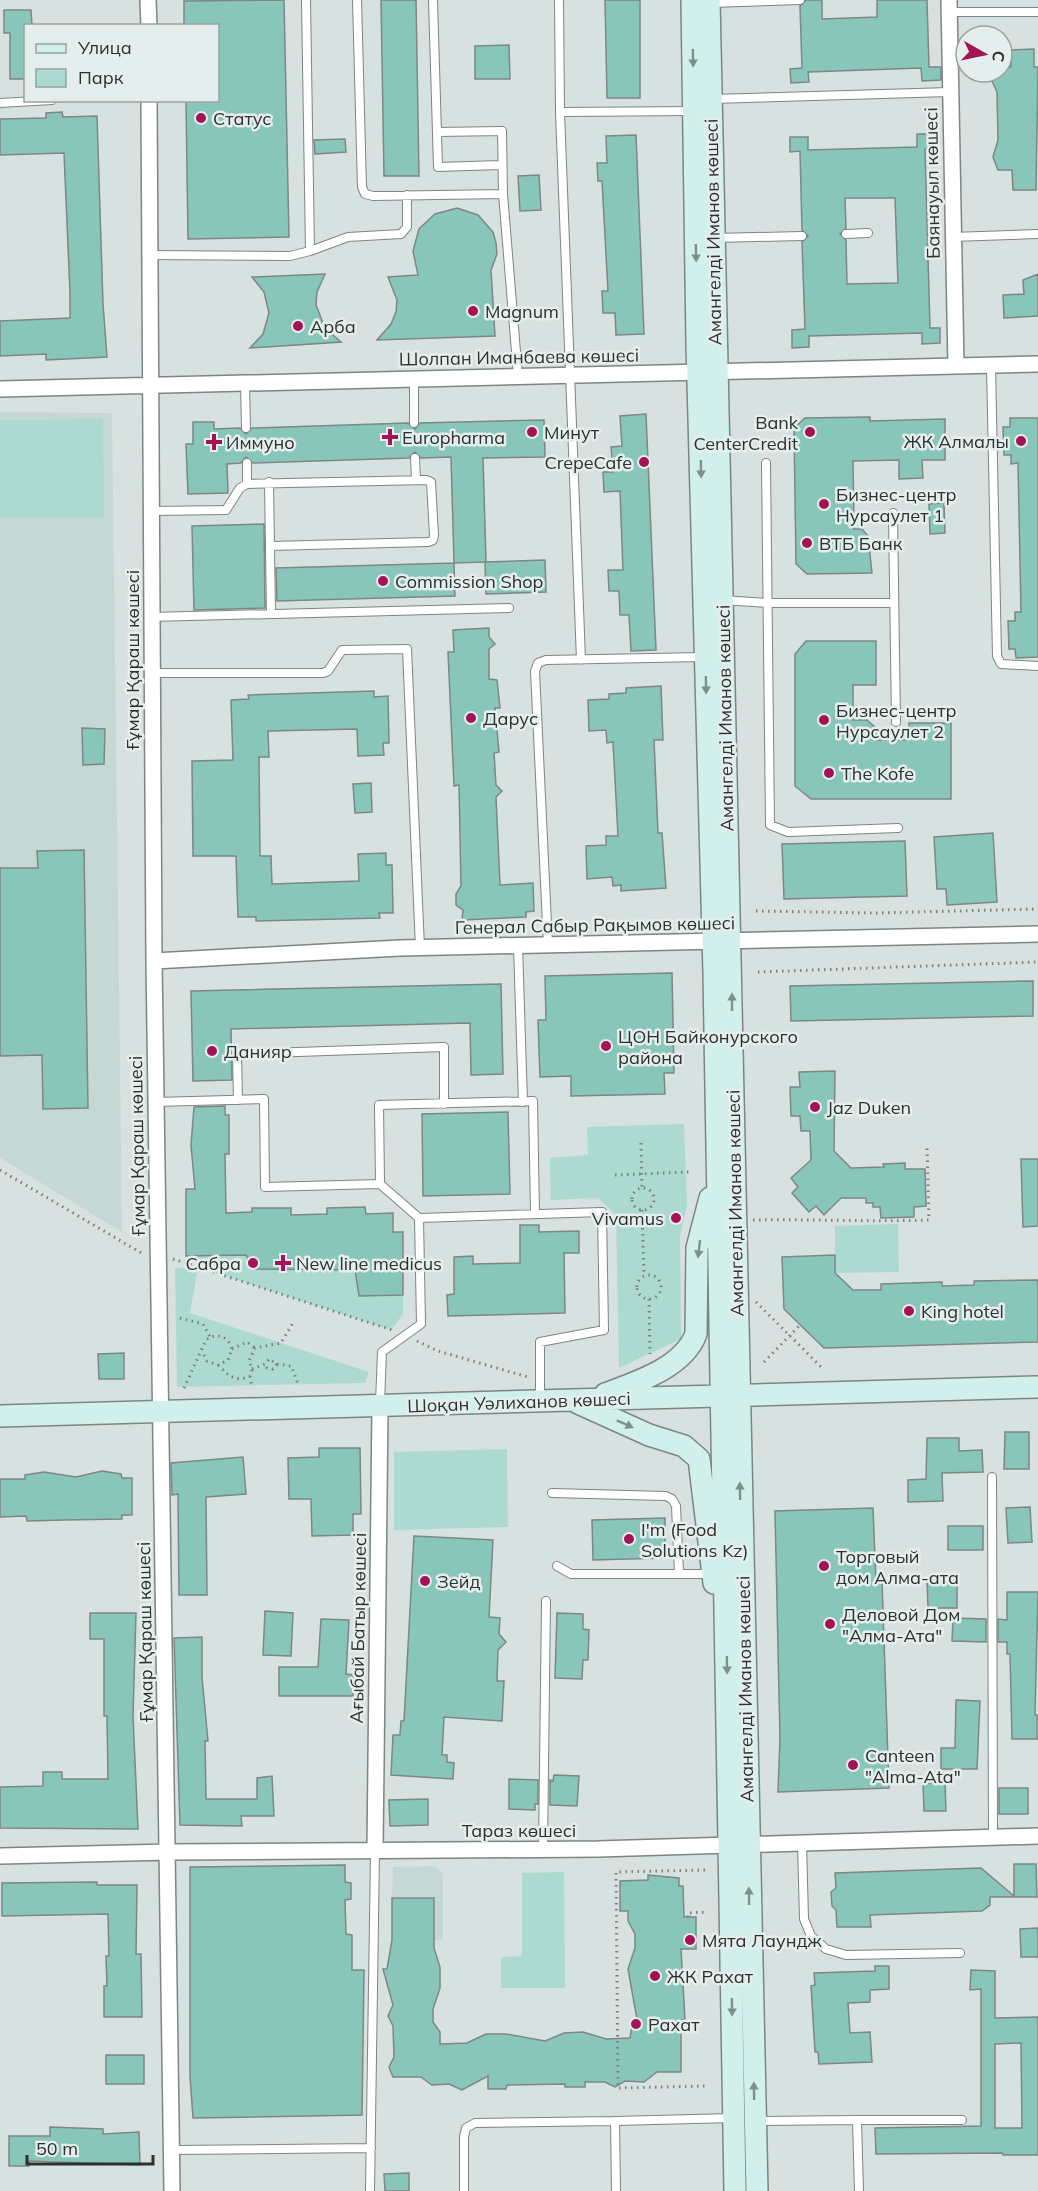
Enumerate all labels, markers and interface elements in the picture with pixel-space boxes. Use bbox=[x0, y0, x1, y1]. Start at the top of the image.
legend bbox=[24, 24, 219, 102]
north arrow bbox=[954, 24, 1014, 84]
text: Улица bbox=[77, 36, 132, 59]
one-way arrow bbox=[689, 49, 698, 68]
text: С bbox=[988, 49, 1010, 63]
text: Парк bbox=[78, 66, 124, 89]
place label: Статус bbox=[213, 107, 271, 130]
street label: Баянауыл көшесі bbox=[919, 107, 945, 259]
marker: Статус bbox=[194, 111, 208, 125]
street label: Амангелді Иманов көшесі bbox=[700, 119, 726, 345]
one-way arrow bbox=[691, 244, 701, 263]
place label: Magnum bbox=[485, 300, 559, 323]
marker: Magnum bbox=[466, 304, 480, 318]
place label: Арба bbox=[310, 315, 356, 338]
marker: Арба bbox=[291, 319, 305, 333]
street label: Шолпан Иманбаева көшесі bbox=[399, 343, 639, 371]
place label: Bank CenterCredit bbox=[694, 411, 799, 455]
place label: Минут bbox=[544, 421, 600, 444]
marker: Минут bbox=[525, 425, 539, 439]
marker: Bank CenterCredit bbox=[803, 425, 817, 439]
place label: Europharma bbox=[402, 426, 505, 449]
marker: Europharma bbox=[383, 430, 397, 444]
place label: ЖК Алмалы bbox=[904, 430, 1009, 453]
place label: Иммуно bbox=[226, 431, 295, 454]
marker: ЖК Алмалы bbox=[1014, 434, 1028, 448]
marker: Иммуно bbox=[207, 435, 221, 449]
place label: CrepeCafe bbox=[544, 451, 632, 474]
marker: CrepeCafe bbox=[637, 455, 651, 469]
one-way arrow bbox=[696, 460, 706, 479]
place label: Бизнес-центр Нурсаулет 1 bbox=[836, 483, 956, 527]
marker: Бизнес-центр Нурсаулет 1 bbox=[817, 497, 831, 511]
place label: ВТБ Банк bbox=[819, 532, 903, 555]
marker: ВТБ Банк bbox=[800, 536, 814, 550]
street label: Ғұмар Қараш көшесі bbox=[121, 570, 144, 750]
place label: Commission Shop bbox=[395, 570, 543, 593]
marker: Commission Shop bbox=[376, 574, 390, 588]
street label: Амангелді Иманов көшесі bbox=[712, 605, 738, 831]
one-way arrow bbox=[701, 676, 711, 695]
place label: Бизнес-центр Нурсаулет 2 bbox=[836, 699, 956, 743]
place label: Дарус bbox=[483, 707, 538, 730]
marker: Дарус bbox=[464, 711, 478, 725]
marker: Бизнес-центр Нурсаулет 2 bbox=[817, 713, 831, 727]
place label: The Kofe bbox=[841, 762, 914, 785]
marker: The Kofe bbox=[822, 766, 836, 780]
street label: Генерал Сабыр Рақымов көшесі bbox=[455, 911, 735, 939]
one-way arrow bbox=[727, 992, 737, 1011]
place label: ЦОН Байконурского района bbox=[618, 1025, 798, 1069]
marker: ЦОН Байконурского района bbox=[599, 1039, 613, 1053]
place label: Данияр bbox=[224, 1040, 292, 1063]
marker: Данияр bbox=[205, 1044, 219, 1058]
street label: Ғұмар Қараш көшесі bbox=[124, 1056, 150, 1236]
street label: Амангелді Иманов көшесі bbox=[722, 1090, 748, 1316]
place label: Jaz Duken bbox=[827, 1096, 911, 1119]
marker: Jaz Duken bbox=[808, 1100, 822, 1114]
place label: Vivamus bbox=[592, 1207, 664, 1230]
marker: Vivamus bbox=[669, 1211, 683, 1225]
one-way arrow bbox=[694, 1240, 703, 1259]
place label: Сабра bbox=[185, 1252, 241, 1275]
place label: New line medicus bbox=[296, 1252, 442, 1275]
marker: New line medicus bbox=[274, 1254, 292, 1272]
marker: Сабра bbox=[246, 1256, 260, 1270]
place label: King hotel bbox=[921, 1300, 1004, 1323]
marker: King hotel bbox=[902, 1304, 916, 1318]
street label: Шоқан Уәлиханов көшесі bbox=[407, 1387, 631, 1417]
one-way arrow bbox=[616, 1420, 634, 1430]
one-way arrow bbox=[735, 1481, 745, 1500]
place label: I'm (Food Solutions Kz) bbox=[641, 1518, 748, 1562]
street label: Ағыбай Батыр көшесі bbox=[345, 1532, 371, 1724]
marker: I'm (Food Solutions Kz) bbox=[622, 1532, 636, 1546]
street label: Ғұмар Қараш көшесі bbox=[132, 1542, 158, 1722]
place label: Торговый дом Алма-ата bbox=[836, 1545, 959, 1589]
marker: Торговый дом Алма-ата bbox=[817, 1559, 831, 1573]
place label: Зейд bbox=[437, 1570, 480, 1593]
marker: Зейд bbox=[418, 1574, 432, 1588]
street label: Амангелді Иманов көшесі bbox=[732, 1576, 758, 1802]
place label: Деловой Дом "Алма-Ата" bbox=[842, 1603, 960, 1647]
marker: Деловой Дом "Алма-Ата" bbox=[823, 1617, 837, 1631]
one-way arrow bbox=[722, 1655, 731, 1674]
place label: Canteen "Alma-Ata" bbox=[865, 1744, 961, 1788]
marker: Canteen "Alma-Ata" bbox=[846, 1758, 860, 1772]
street label: Тараз көшесі bbox=[462, 1819, 576, 1842]
one-way arrow bbox=[745, 1886, 754, 1905]
place label: Мята Лаундж bbox=[702, 1929, 822, 1952]
marker: Мята Лаундж bbox=[683, 1933, 697, 1947]
place label: ЖК Рахат bbox=[667, 1965, 754, 1988]
marker: ЖК Рахат bbox=[648, 1969, 662, 1983]
one-way arrow bbox=[728, 1997, 737, 2016]
place label: Рахат bbox=[648, 2013, 700, 2036]
marker: Рахат bbox=[629, 2017, 643, 2031]
one-way arrow bbox=[749, 2081, 759, 2100]
scale bar bbox=[27, 2128, 153, 2166]
text: 50 m bbox=[36, 2137, 78, 2160]

